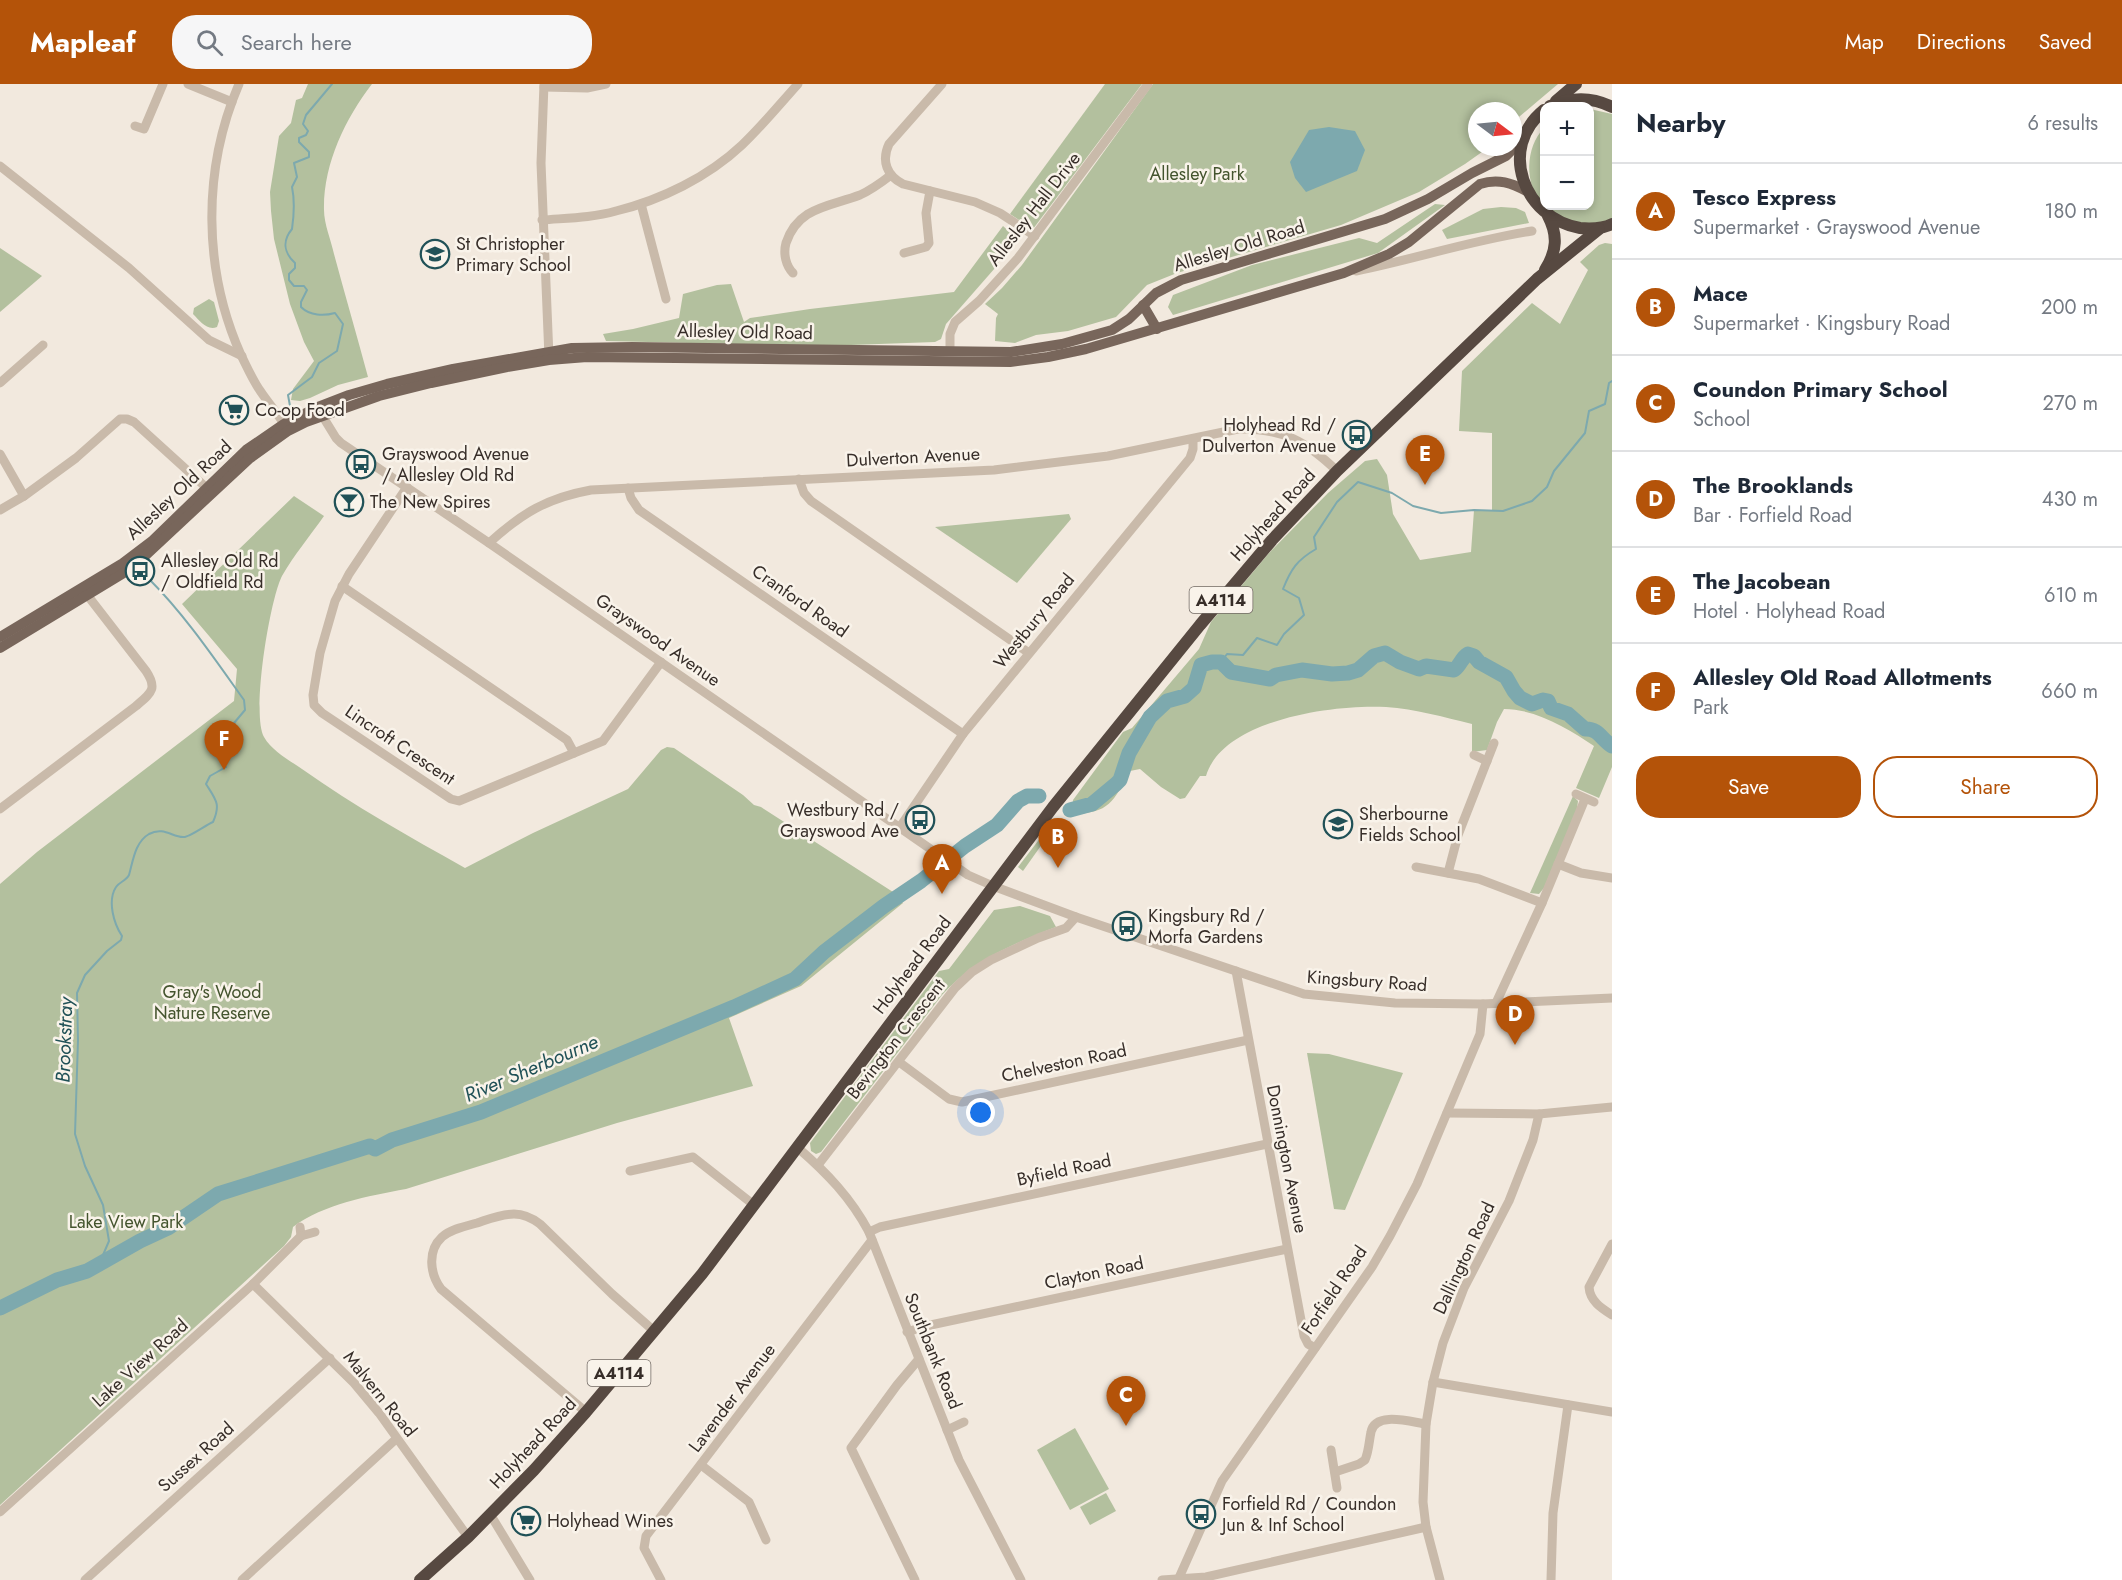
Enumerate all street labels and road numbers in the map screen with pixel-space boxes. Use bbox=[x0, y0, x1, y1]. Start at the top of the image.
street label: Allesley Hall Drive bbox=[981, 146, 1087, 272]
street label: Allesley Old Road bbox=[1170, 214, 1308, 278]
street label: Allesley Old Road bbox=[677, 318, 813, 346]
street label: Allesley Old Road bbox=[120, 434, 238, 546]
street label: Dulverton Avenue bbox=[845, 441, 981, 473]
street label: Holyhead Road bbox=[1224, 463, 1322, 567]
street label: Cranford Road bbox=[747, 558, 853, 644]
street label: Westbury Road bbox=[987, 568, 1081, 674]
street label: Grayswood Avenue bbox=[590, 587, 726, 693]
road number: A4114 bbox=[1190, 587, 1252, 613]
street label: Lincroft Crescent bbox=[340, 698, 461, 792]
street label: Holyhead Road bbox=[867, 911, 957, 1019]
street label: Kingsbury Road bbox=[1306, 964, 1428, 998]
street label: Bevington Crescent bbox=[841, 973, 952, 1105]
street label: Chelveston Road bbox=[999, 1037, 1129, 1089]
street label: Donnington Avenue bbox=[1260, 1083, 1314, 1235]
street label: Byfield Road bbox=[1014, 1147, 1114, 1193]
street label: Dallington Road bbox=[1427, 1197, 1501, 1319]
street label: Forfield Road bbox=[1295, 1240, 1373, 1340]
street label: Clayton Road bbox=[1042, 1250, 1146, 1296]
street label: Southbank Road bbox=[898, 1289, 968, 1413]
street label: Lake View Road bbox=[86, 1313, 194, 1413]
street label: Lavender Avenue bbox=[682, 1338, 782, 1458]
street label: Malvern Road bbox=[337, 1345, 423, 1443]
road number: A4114 bbox=[588, 1360, 650, 1386]
street label: Holyhead Road bbox=[484, 1391, 582, 1495]
street label: Sussex Road bbox=[152, 1416, 240, 1498]

